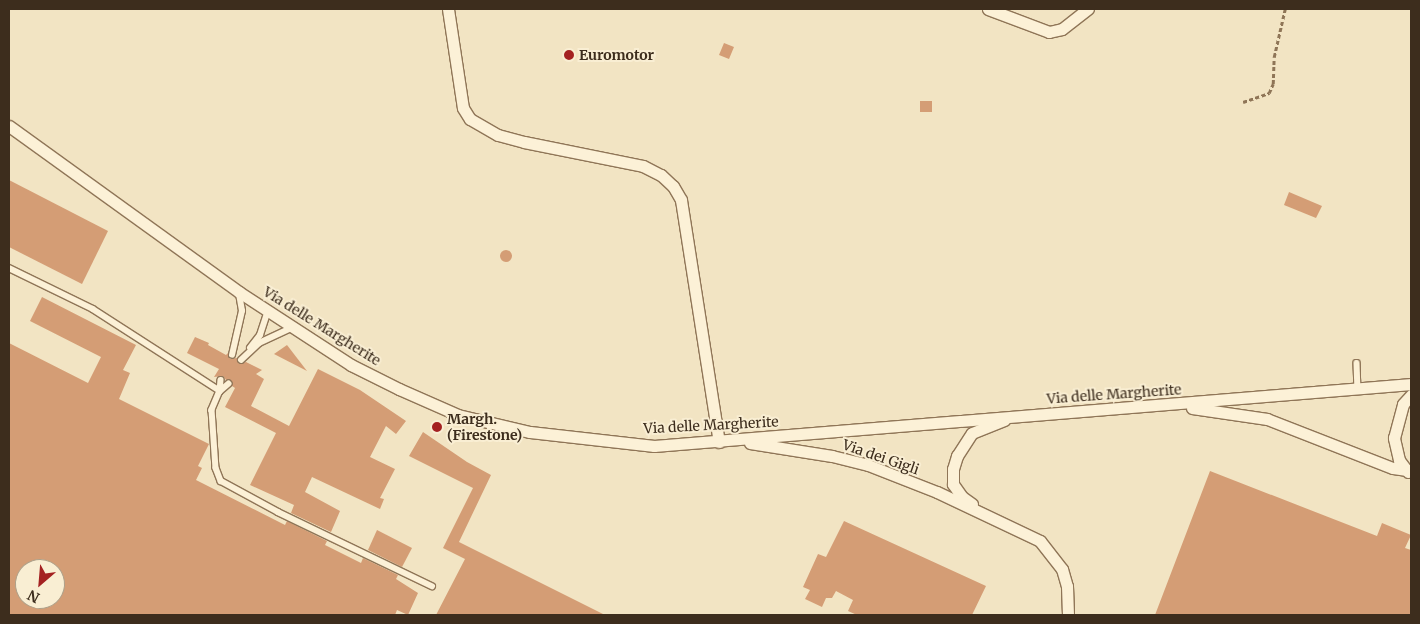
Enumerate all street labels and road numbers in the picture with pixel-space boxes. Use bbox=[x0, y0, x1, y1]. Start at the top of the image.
street label: Via delle Margherite bbox=[260, 283, 384, 369]
street label: Via delle Margherite bbox=[1046, 381, 1182, 407]
street label: Via delle Margherite bbox=[643, 413, 779, 437]
street label: Via dei Gigli bbox=[840, 436, 922, 478]

